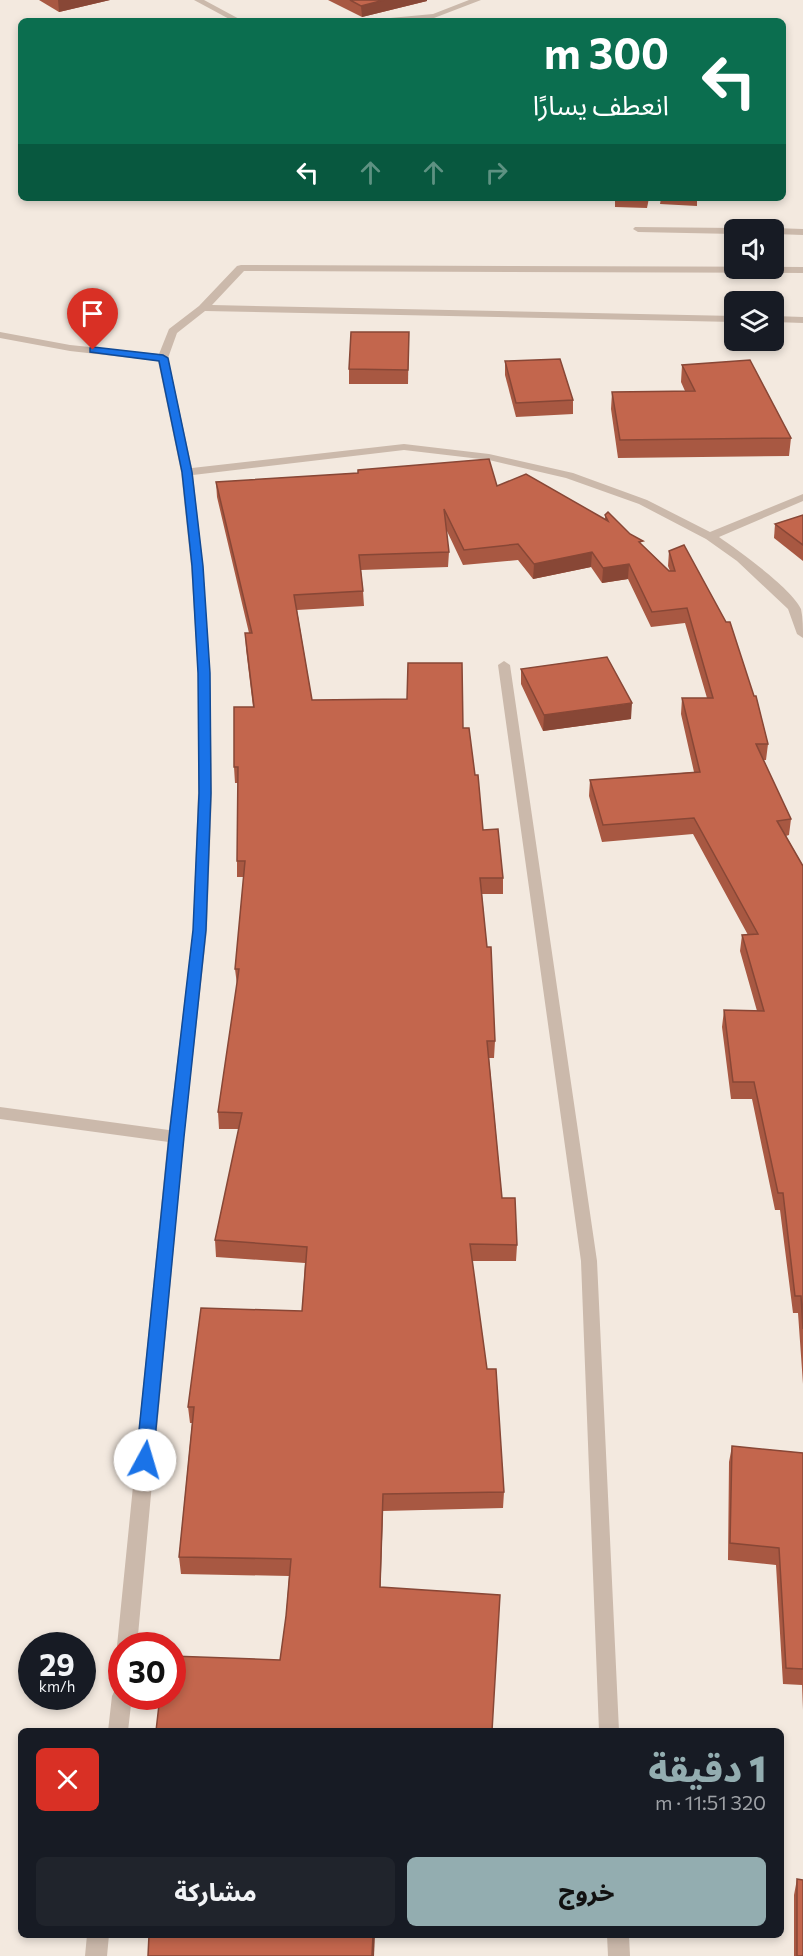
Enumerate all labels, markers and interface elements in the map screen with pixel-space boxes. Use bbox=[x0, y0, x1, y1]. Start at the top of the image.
text: 300 m bbox=[544, 26, 669, 78]
icon: left bbox=[690, 42, 768, 120]
text: انعطف يسارًا bbox=[533, 88, 669, 121]
icon: left bbox=[291, 156, 324, 189]
icon: ahead bbox=[354, 156, 387, 189]
icon: ahead bbox=[417, 156, 450, 189]
icon: right bbox=[480, 156, 513, 189]
map controls bbox=[724, 219, 784, 351]
button: sound bbox=[724, 219, 784, 279]
pin bbox=[67, 288, 118, 350]
button: layers bbox=[724, 291, 784, 351]
icon: arrive bbox=[76, 297, 109, 330]
position arrow bbox=[113, 1428, 177, 1492]
speed limit sign: 30 bbox=[108, 1632, 186, 1710]
text: 29 bbox=[39, 1645, 75, 1682]
text: km/h bbox=[39, 1677, 75, 1695]
text: 1 دقيقة bbox=[648, 1745, 766, 1789]
button: close bbox=[36, 1748, 99, 1811]
text: 320 m · 11:51 bbox=[655, 1790, 766, 1814]
button: مشاركة bbox=[36, 1857, 395, 1926]
button: خروج bbox=[407, 1857, 766, 1926]

